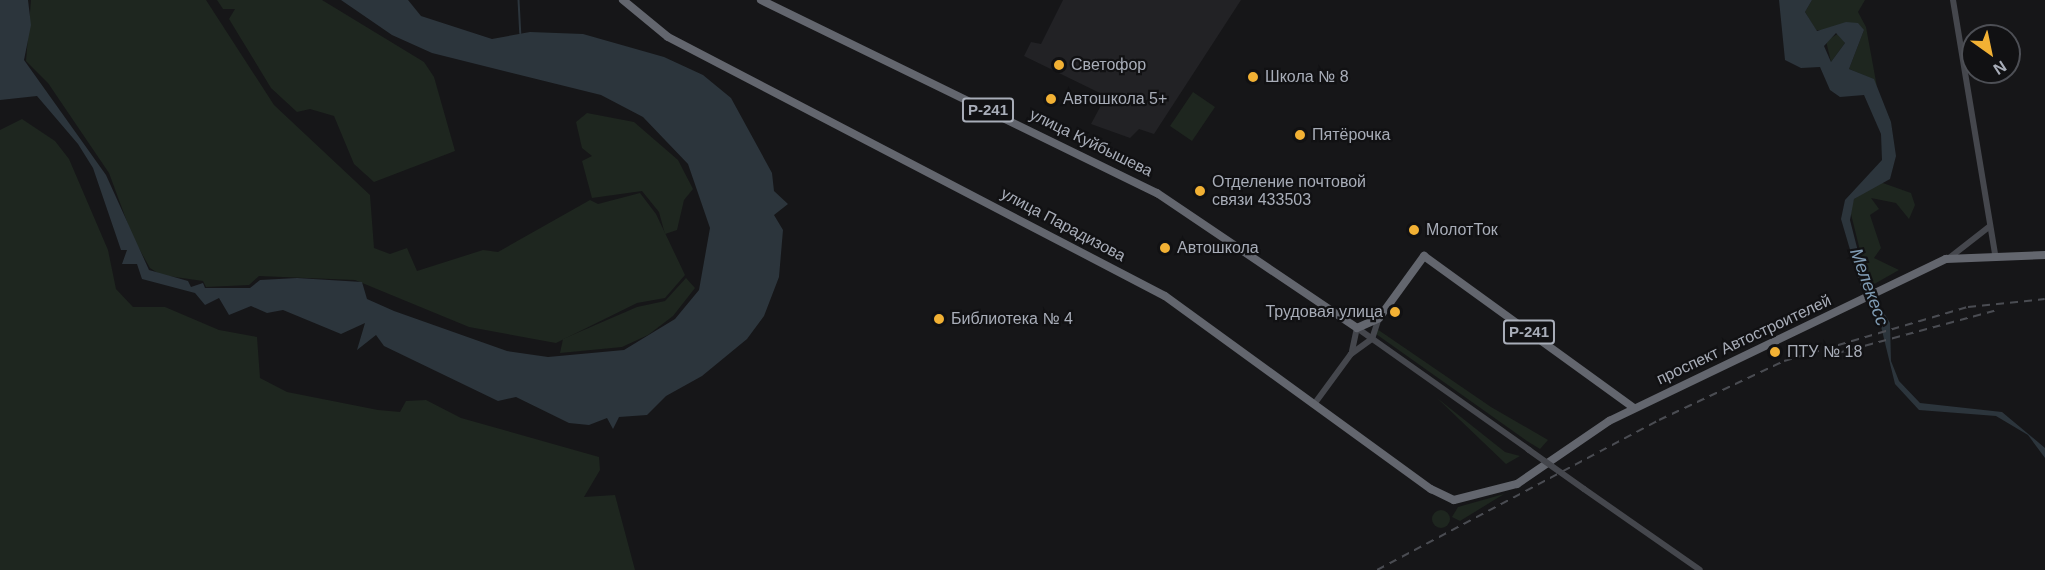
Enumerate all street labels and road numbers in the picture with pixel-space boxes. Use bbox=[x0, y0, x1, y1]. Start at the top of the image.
road number: Р-241 bbox=[961, 98, 1015, 122]
street label: улица Куйбышева bbox=[1026, 105, 1156, 181]
street label: улица Парадизова bbox=[997, 184, 1129, 266]
street label: проспект Автостроителей bbox=[1654, 291, 1834, 389]
road number: Р-241 bbox=[1502, 320, 1556, 344]

